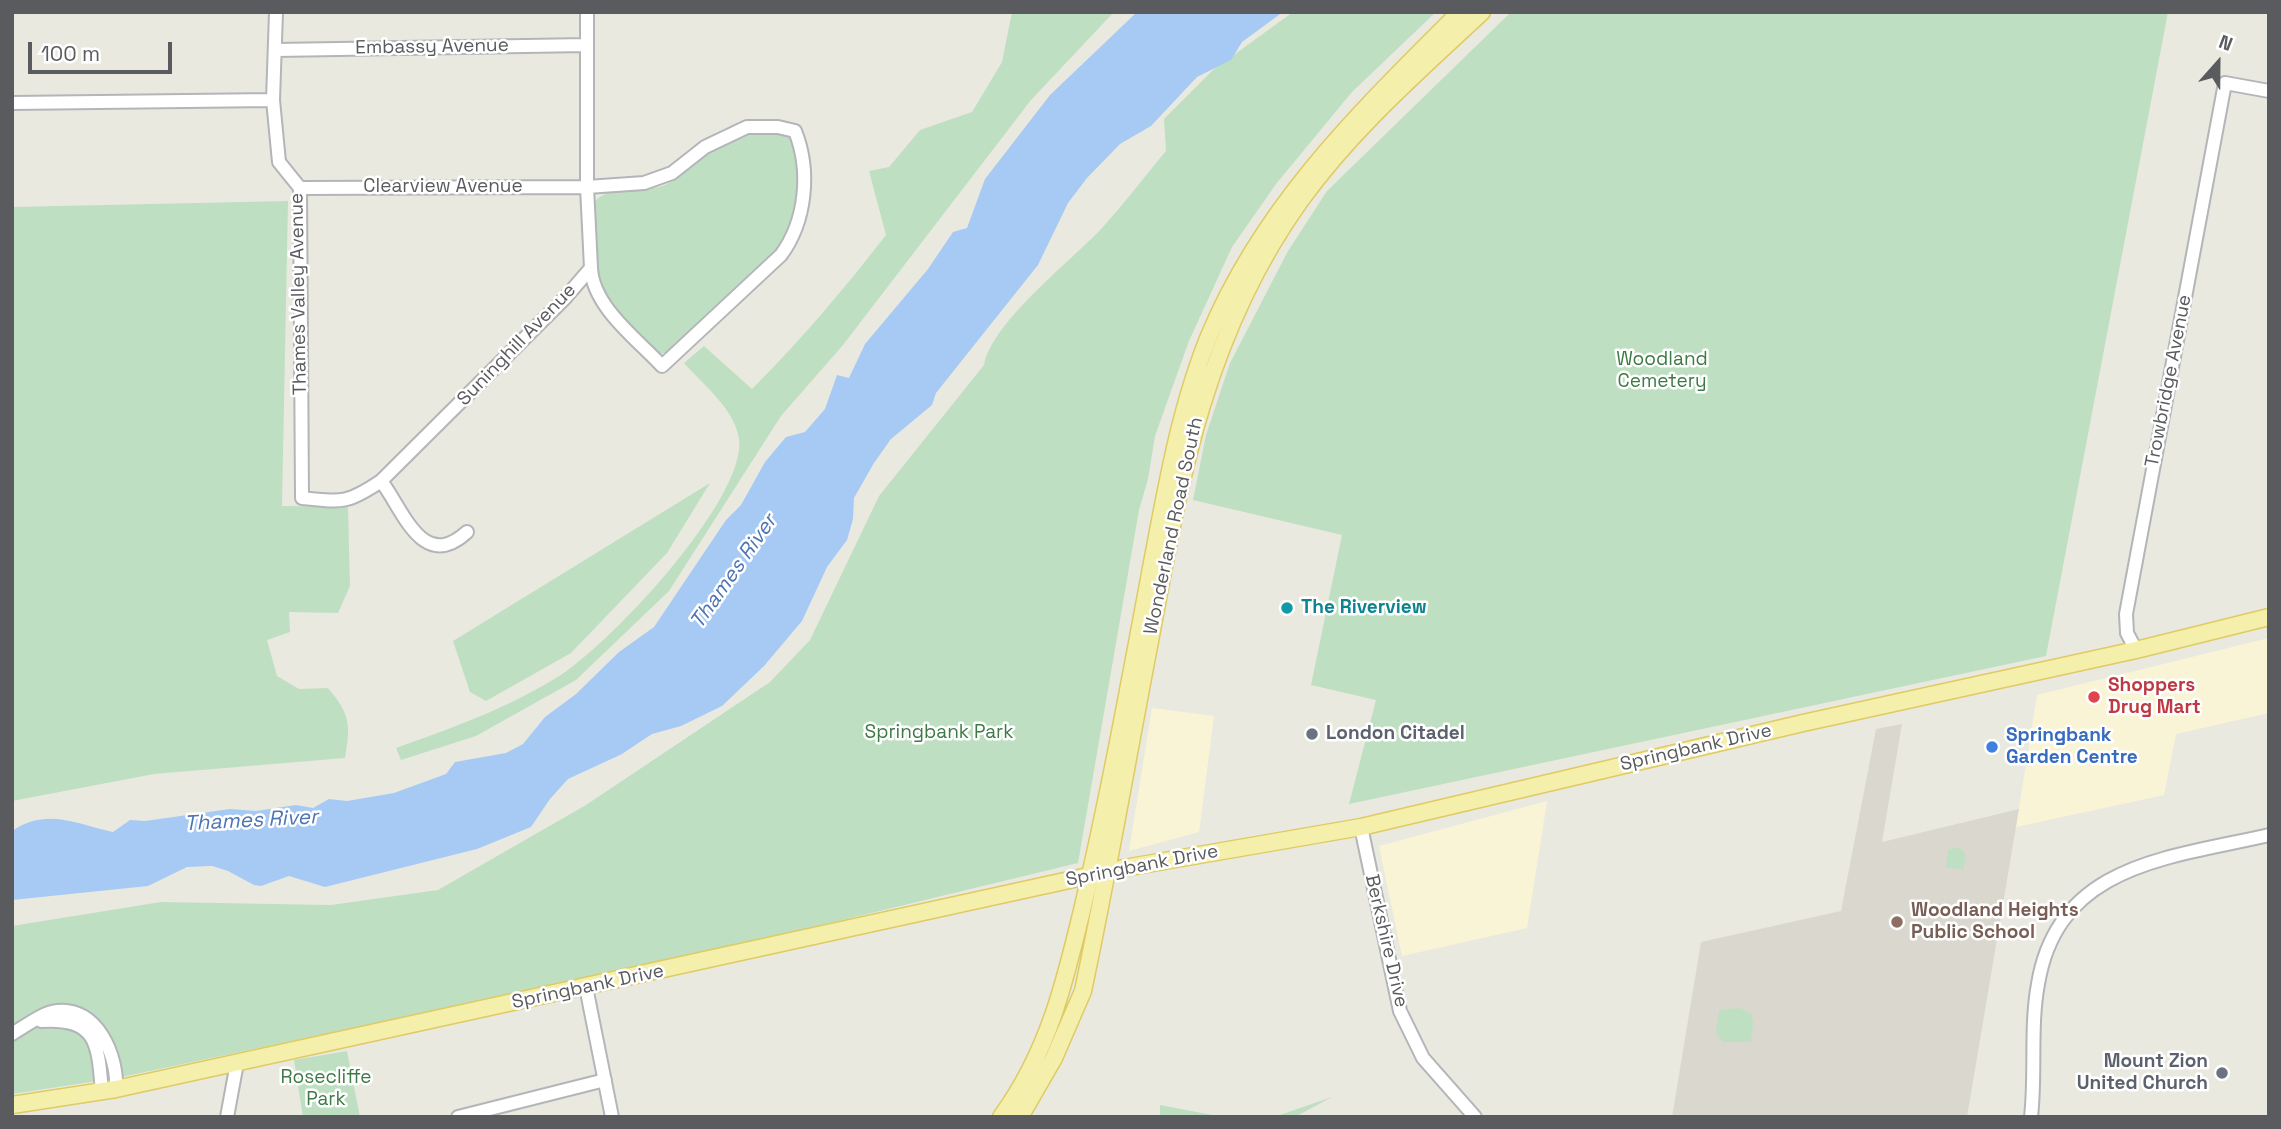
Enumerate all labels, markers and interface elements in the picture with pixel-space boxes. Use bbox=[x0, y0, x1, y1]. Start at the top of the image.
scale bar bbox=[32, 28, 175, 72]
north arrow bbox=[2183, 28, 2253, 98]
text: N bbox=[2215, 29, 2236, 57]
street label: Embassy Avenue bbox=[355, 34, 509, 60]
text: 100 m bbox=[41, 40, 100, 67]
street label: Clearview Avenue bbox=[363, 176, 523, 198]
street label: Thames Valley Avenue bbox=[286, 193, 312, 395]
street label: Suninghill Avenue bbox=[453, 279, 581, 411]
street label: Trowbridge Avenue bbox=[2141, 293, 2197, 469]
park label: Woodland Cemetery bbox=[1616, 349, 1708, 393]
street label: Wonderland Road South bbox=[1140, 415, 1208, 637]
water label: Thames River bbox=[685, 510, 783, 634]
place label: The Riverview bbox=[1301, 597, 1427, 619]
marker: The Riverview bbox=[1279, 600, 1295, 616]
place label: Shoppers Drug Mart bbox=[2108, 675, 2201, 719]
marker: Shoppers Drug Mart bbox=[2086, 689, 2102, 705]
street label: Springbank Drive bbox=[1618, 719, 1774, 777]
park label: Springbank Park bbox=[865, 722, 1013, 744]
place label: London Citadel bbox=[1326, 723, 1465, 745]
place label: Springbank Garden Centre bbox=[2006, 725, 2138, 769]
marker: London Citadel bbox=[1304, 726, 1320, 742]
marker: Springbank Garden Centre bbox=[1984, 739, 2000, 755]
water label: Thames River bbox=[183, 805, 319, 837]
street label: Springbank Drive bbox=[1064, 840, 1220, 892]
street label: Berkshire Drive bbox=[1360, 872, 1412, 1010]
place label: Woodland Heights Public School bbox=[1911, 900, 2079, 944]
marker: Woodland Heights Public School bbox=[1889, 914, 1905, 930]
street label: Springbank Drive bbox=[510, 960, 666, 1014]
place label: Mount Zion United Church bbox=[2077, 1051, 2208, 1095]
marker: Mount Zion United Church bbox=[2214, 1065, 2230, 1081]
park label: Rosecliffe Park bbox=[281, 1067, 371, 1111]

